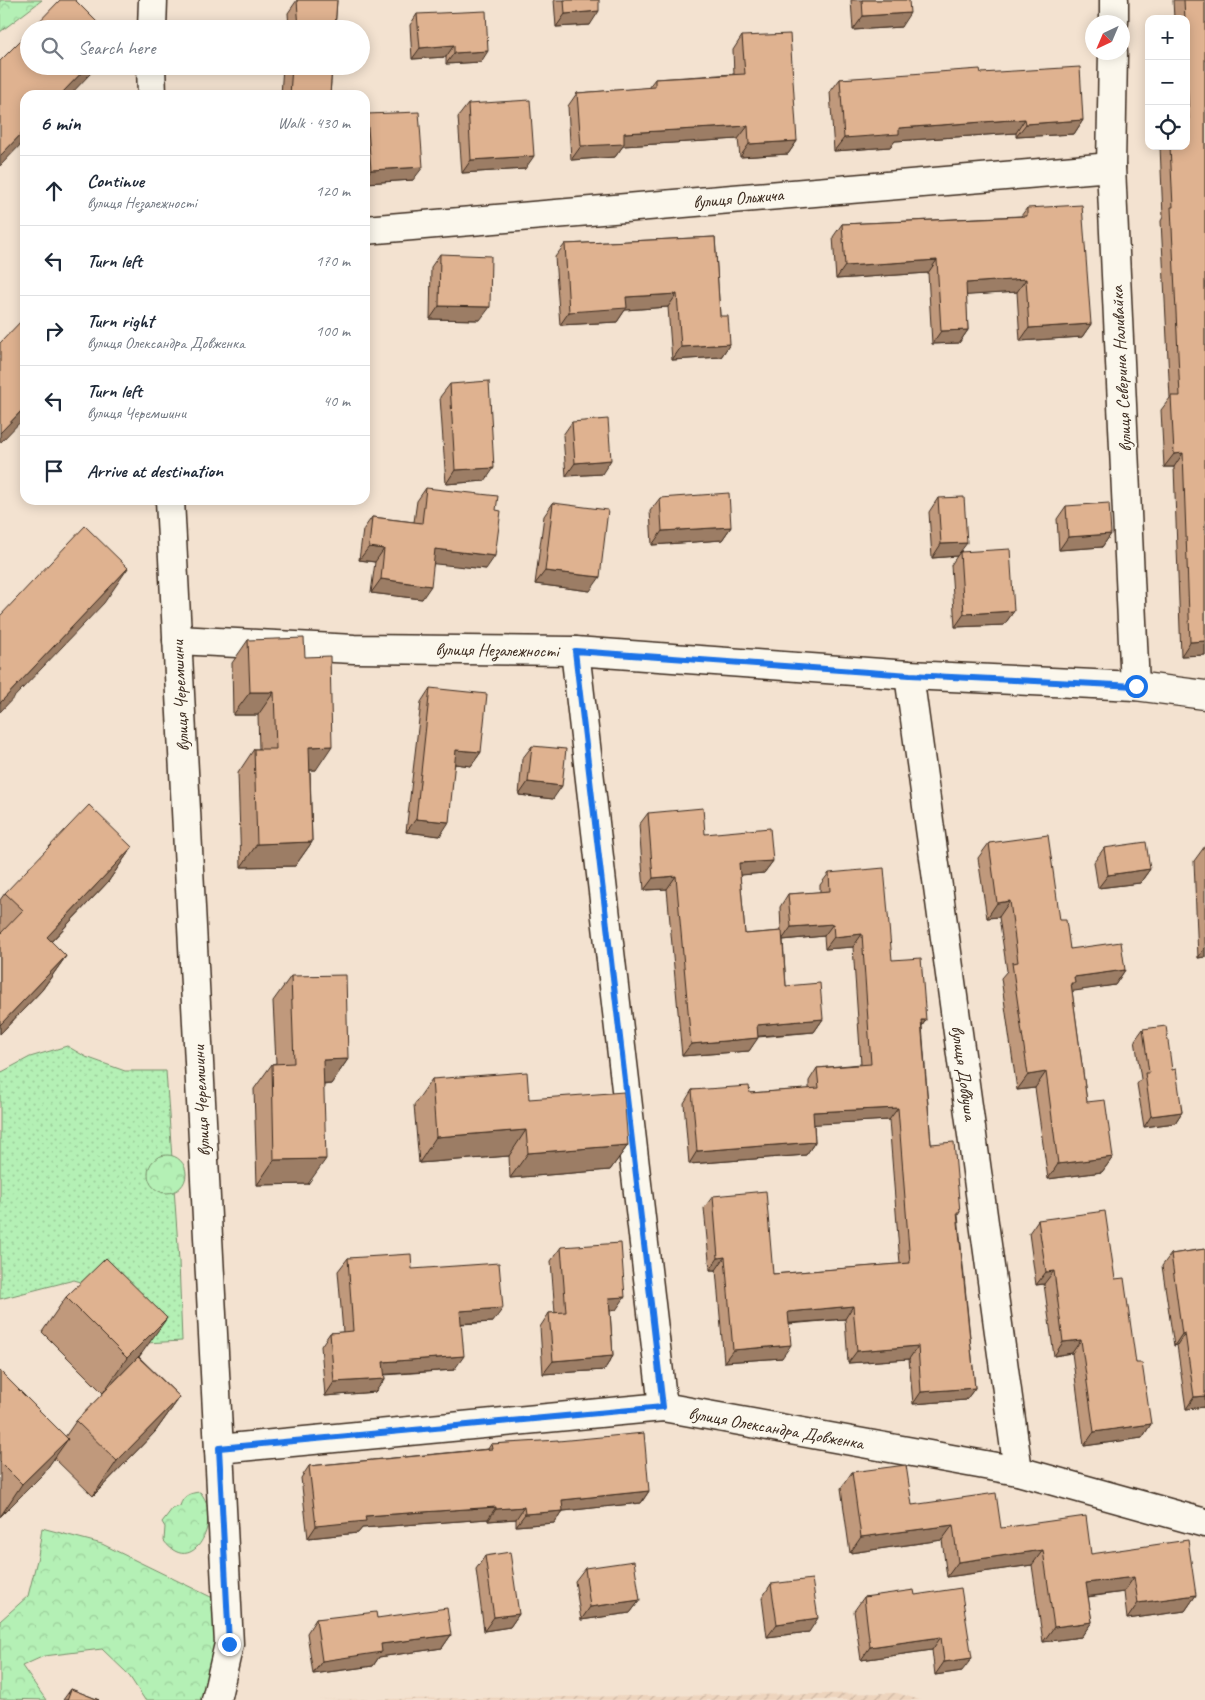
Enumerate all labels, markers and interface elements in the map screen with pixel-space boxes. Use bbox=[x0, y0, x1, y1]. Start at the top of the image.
north arrow bbox=[1085, 15, 1130, 60]
map controls bbox=[1145, 15, 1190, 150]
button: + bbox=[1145, 15, 1190, 60]
search box bbox=[20, 20, 370, 75]
icon: search bbox=[38, 34, 66, 62]
text: Search here bbox=[78, 36, 155, 60]
button: − bbox=[1145, 60, 1190, 105]
button: locate bbox=[1145, 105, 1190, 150]
text: 6 min bbox=[40, 110, 81, 136]
text: Walk · 430 m bbox=[278, 113, 350, 133]
text: Continue bbox=[87, 169, 144, 193]
icon: ahead bbox=[40, 177, 68, 205]
text: 120 m bbox=[316, 181, 350, 201]
street label: вулиця Ольжича bbox=[692, 183, 786, 213]
text: вулиця Незалежності bbox=[87, 193, 197, 213]
icon: left bbox=[40, 247, 68, 275]
text: Turn left bbox=[87, 249, 142, 273]
text: 170 m bbox=[316, 251, 350, 271]
street label: вулиця Северина Наливайка bbox=[1106, 284, 1136, 453]
text: Turn right bbox=[87, 309, 154, 333]
icon: right bbox=[40, 317, 68, 345]
text: 100 m bbox=[316, 321, 350, 341]
text: вулиця Олександра Довженка bbox=[87, 333, 244, 353]
text: Turn left bbox=[87, 379, 142, 403]
icon: left bbox=[40, 387, 68, 415]
text: 40 m bbox=[323, 391, 350, 411]
text: вулиця Черемшини bbox=[87, 403, 186, 423]
icon: arrive bbox=[40, 457, 68, 485]
text: Arrive at destination bbox=[87, 459, 223, 483]
street label: вулиця Незалежності bbox=[435, 638, 562, 663]
street label: вулиця Черемшини bbox=[166, 639, 194, 752]
route start bbox=[1125, 675, 1148, 698]
street label: вулиця Довбуша bbox=[946, 1024, 982, 1123]
street label: вулиця Черемшини bbox=[187, 1044, 215, 1157]
street label: вулиця Олександра Довженка bbox=[687, 1402, 867, 1454]
route end bbox=[218, 1633, 241, 1656]

